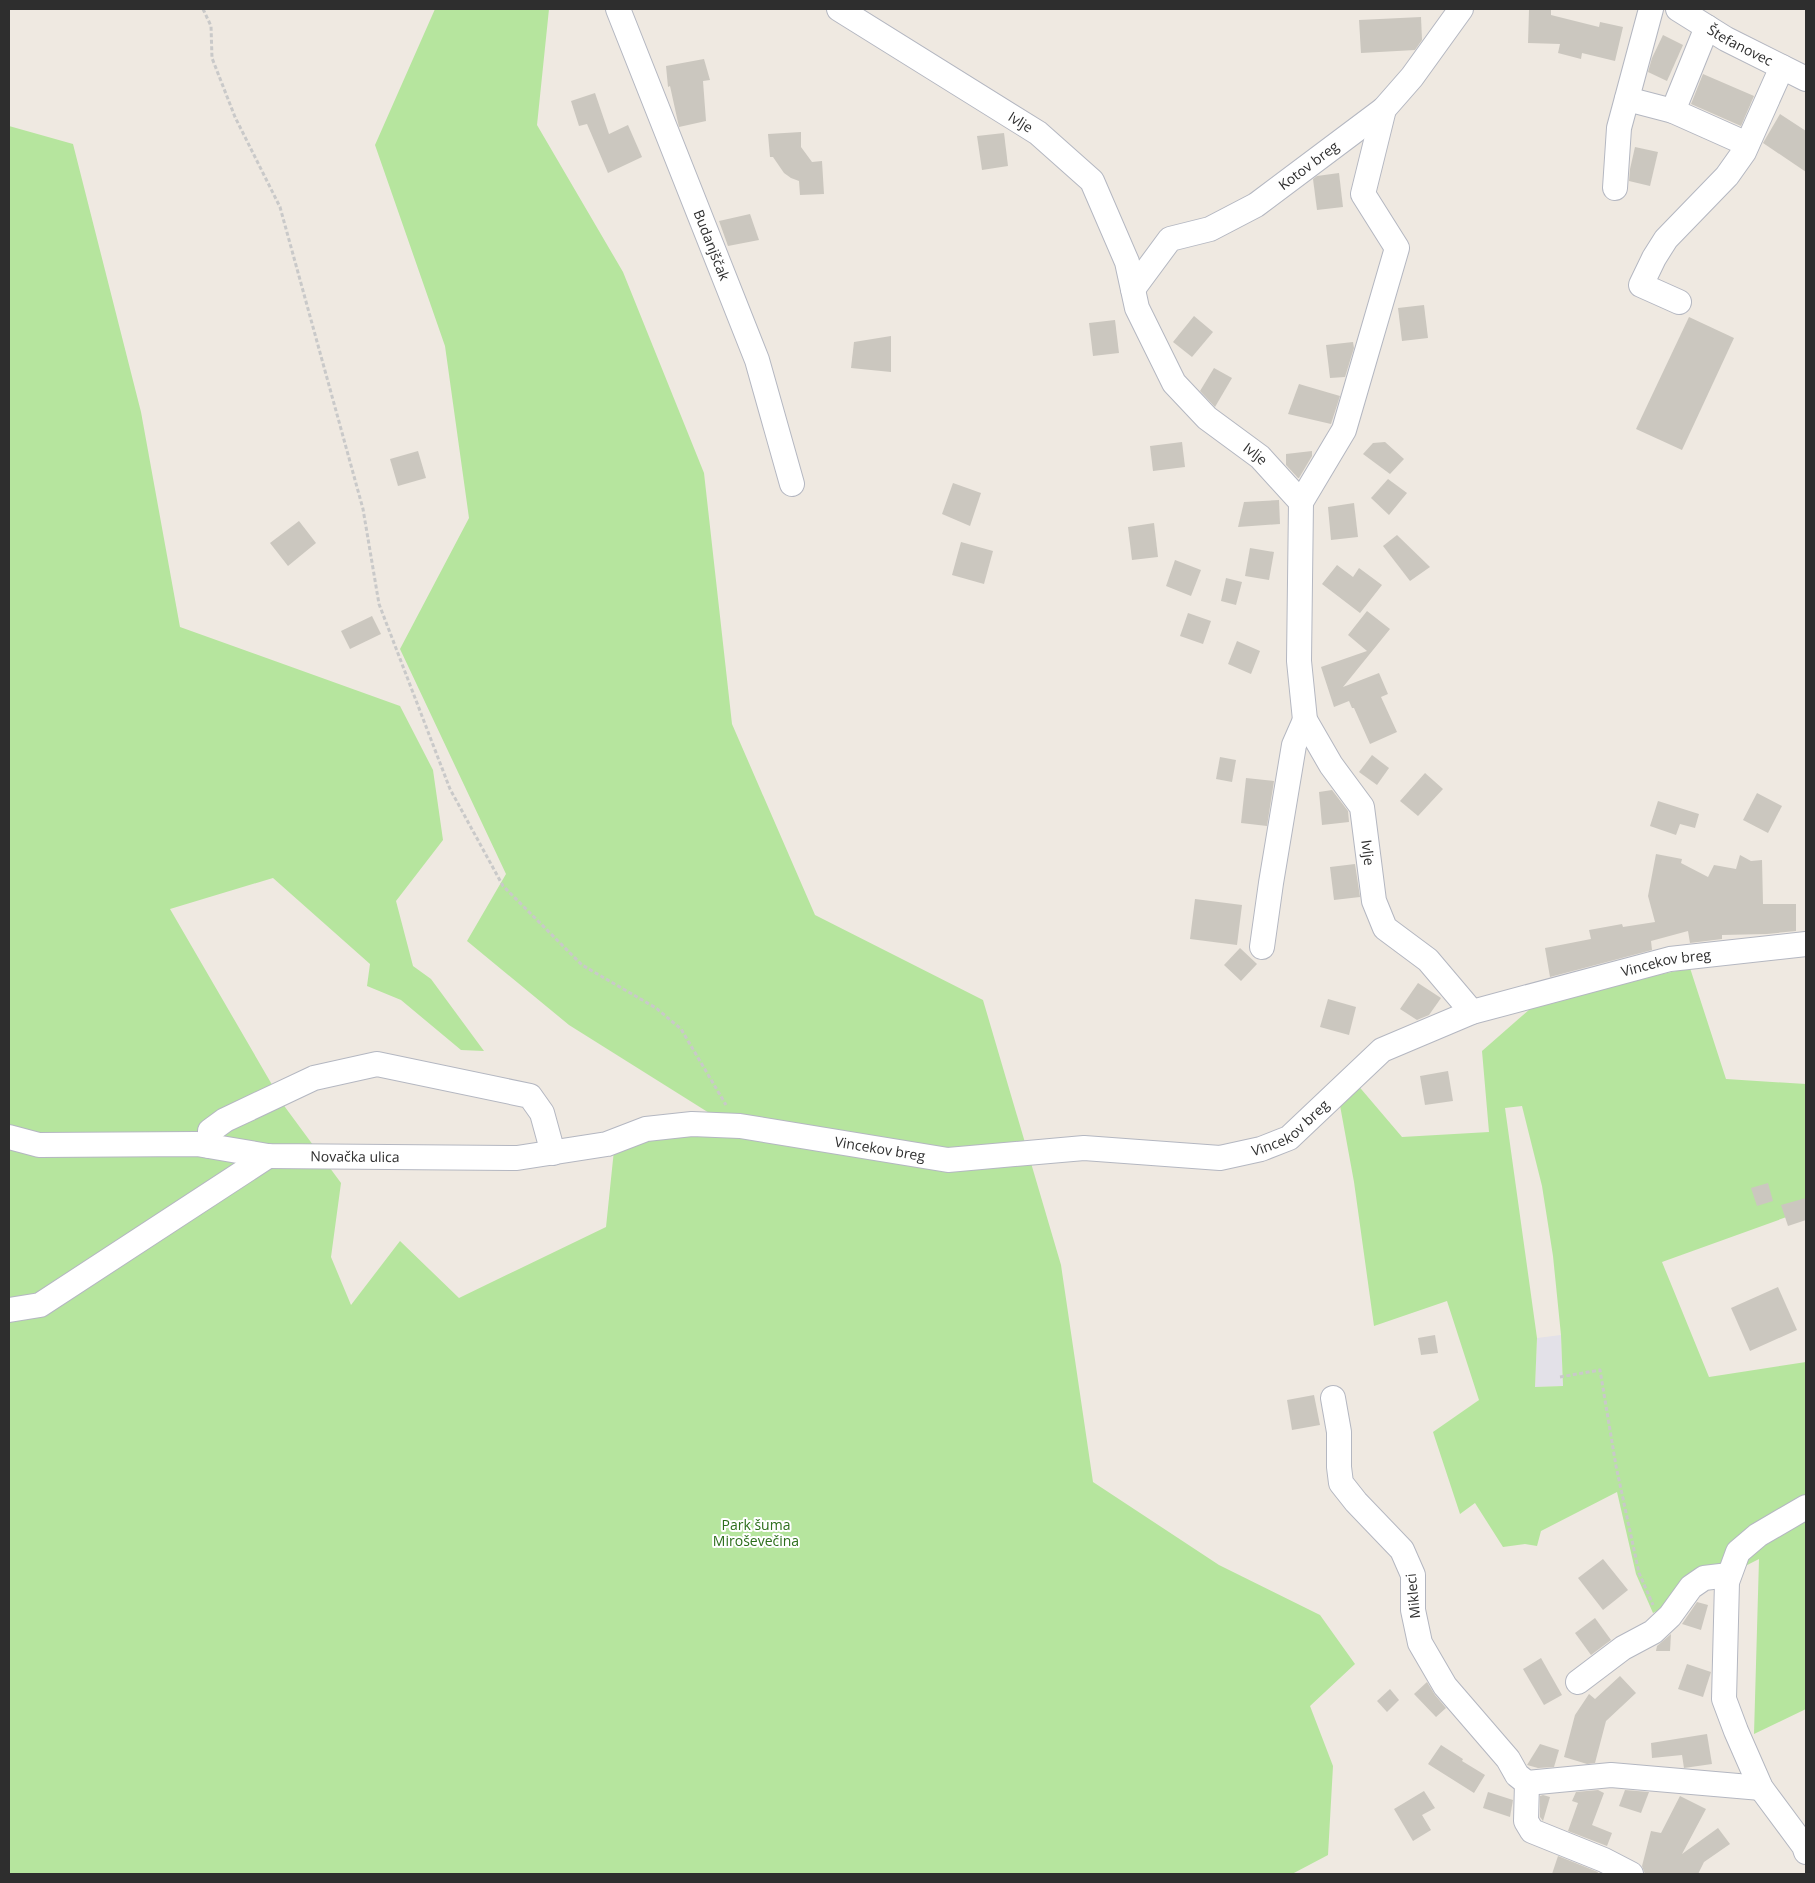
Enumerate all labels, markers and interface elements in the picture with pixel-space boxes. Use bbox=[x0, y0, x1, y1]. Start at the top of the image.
street label: Štefanovec bbox=[1704, 20, 1777, 70]
street label: Ivlje bbox=[1005, 107, 1037, 137]
street label: Kotov breg bbox=[1274, 136, 1343, 194]
street label: Budanjščak bbox=[689, 207, 735, 284]
street label: Ivlje bbox=[1240, 438, 1272, 469]
street label: Ivlje bbox=[1357, 839, 1379, 867]
street label: Vincekov breg bbox=[1619, 945, 1712, 981]
street label: Vincekov breg bbox=[1250, 1095, 1333, 1160]
street label: Vincekov breg bbox=[833, 1132, 927, 1165]
street label: Novačka ulica bbox=[310, 1146, 400, 1166]
park label: Park šuma Miroševečina bbox=[713, 1515, 799, 1550]
street label: Mikleci bbox=[1401, 1573, 1424, 1619]

